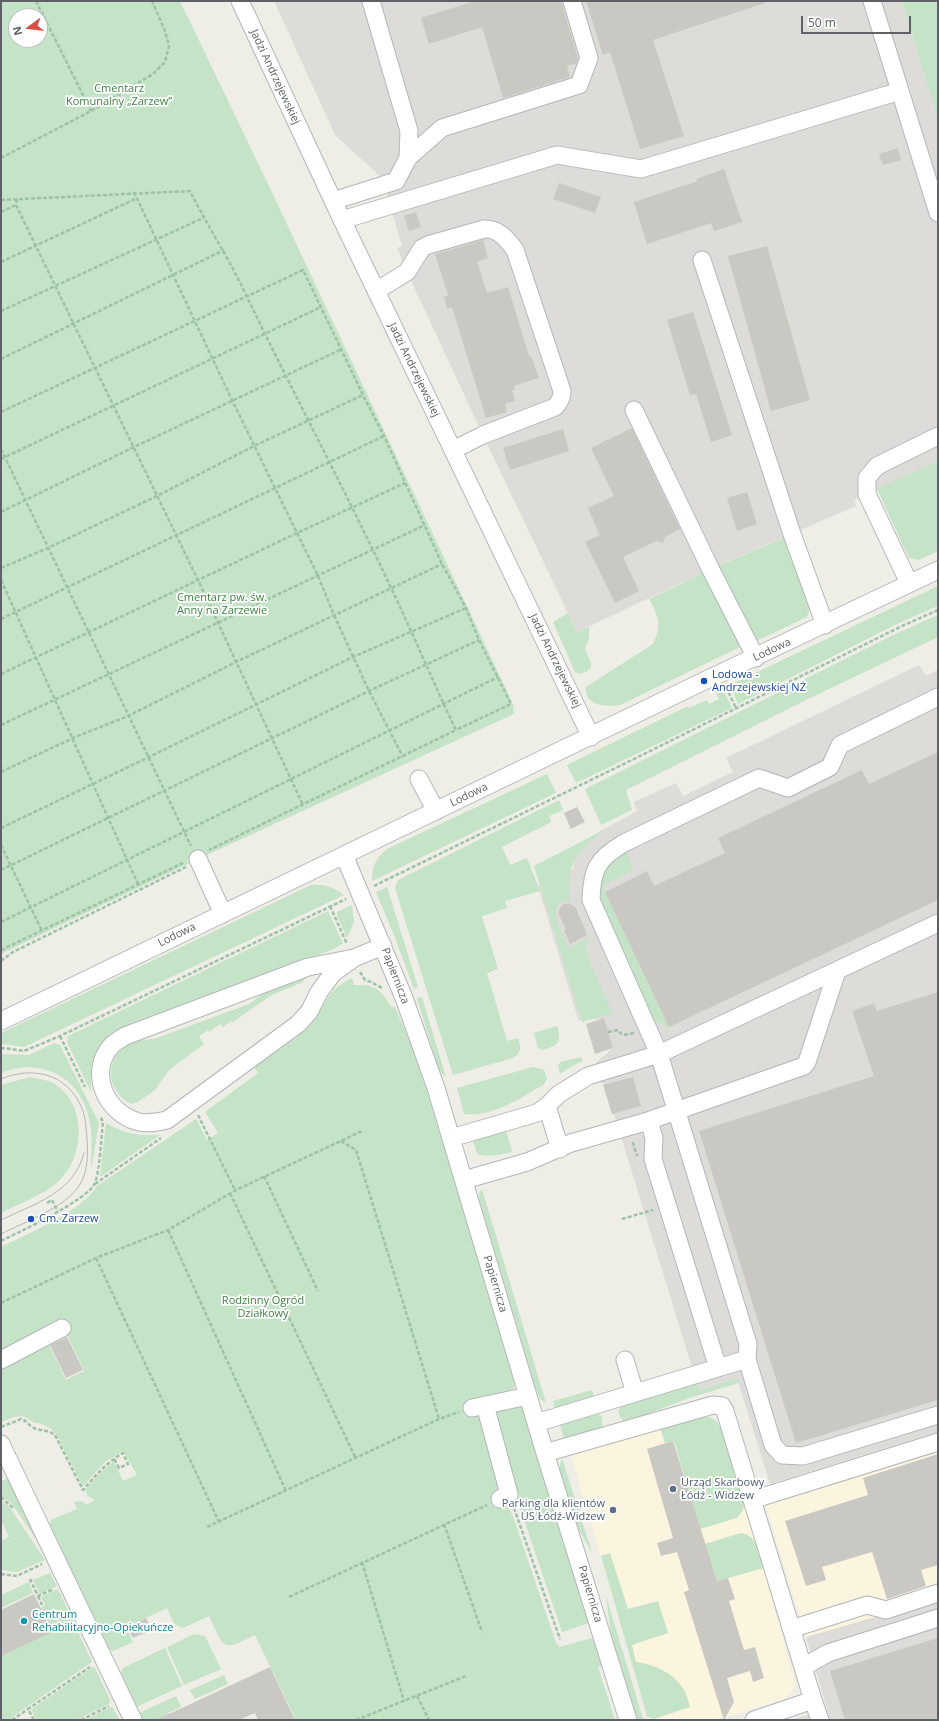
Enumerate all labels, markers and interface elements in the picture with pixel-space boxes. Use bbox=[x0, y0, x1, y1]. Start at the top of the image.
north arrow bbox=[8, 8, 48, 48]
scale bar bbox=[803, 8, 913, 34]
text: 50 m bbox=[808, 14, 836, 31]
text: N bbox=[8, 25, 25, 37]
street label: Jadzi Andrzejewskiej bbox=[247, 28, 303, 126]
park label: Cmentarz Komunalny „Zarzew” bbox=[66, 82, 172, 108]
street label: Jadzi Andrzejewskiej bbox=[385, 321, 443, 419]
park label: Cmentarz pw. św. Anny na Zarzewie bbox=[177, 591, 267, 617]
street label: Jadzi Andrzejewskiej bbox=[526, 612, 584, 710]
street label: Lodowa bbox=[751, 635, 793, 665]
place label: Lodowa - Andrzejewskiej NŻ bbox=[712, 668, 806, 694]
marker: Lodowa - Andrzejewskiej NŻ bbox=[699, 676, 709, 686]
street label: Lodowa bbox=[448, 780, 490, 810]
street label: Lodowa bbox=[156, 920, 198, 950]
street label: Papiernicza bbox=[378, 946, 412, 1006]
place label: Cm. Zarzew bbox=[39, 1212, 99, 1226]
marker: Cm. Zarzew bbox=[26, 1214, 36, 1224]
street label: Papiernicza bbox=[480, 1254, 510, 1314]
park label: Rodzinny Ogród Działkowy bbox=[222, 1294, 304, 1320]
place label: Urząd Skarbowy Łódź - Widzew bbox=[681, 1476, 764, 1502]
marker: Urząd Skarbowy Łódź - Widzew bbox=[668, 1484, 678, 1494]
place label: Parking dla klientów US Łódź-Widzew bbox=[502, 1497, 605, 1523]
marker: Parking dla klientów US Łódź-Widzew bbox=[608, 1505, 618, 1515]
street label: Papiernicza bbox=[575, 1564, 605, 1624]
place label: Centrum Rehabilitacyjno-Opiekuńcze bbox=[32, 1608, 173, 1634]
marker: Centrum Rehabilitacyjno-Opiekuńcze bbox=[19, 1616, 29, 1626]

